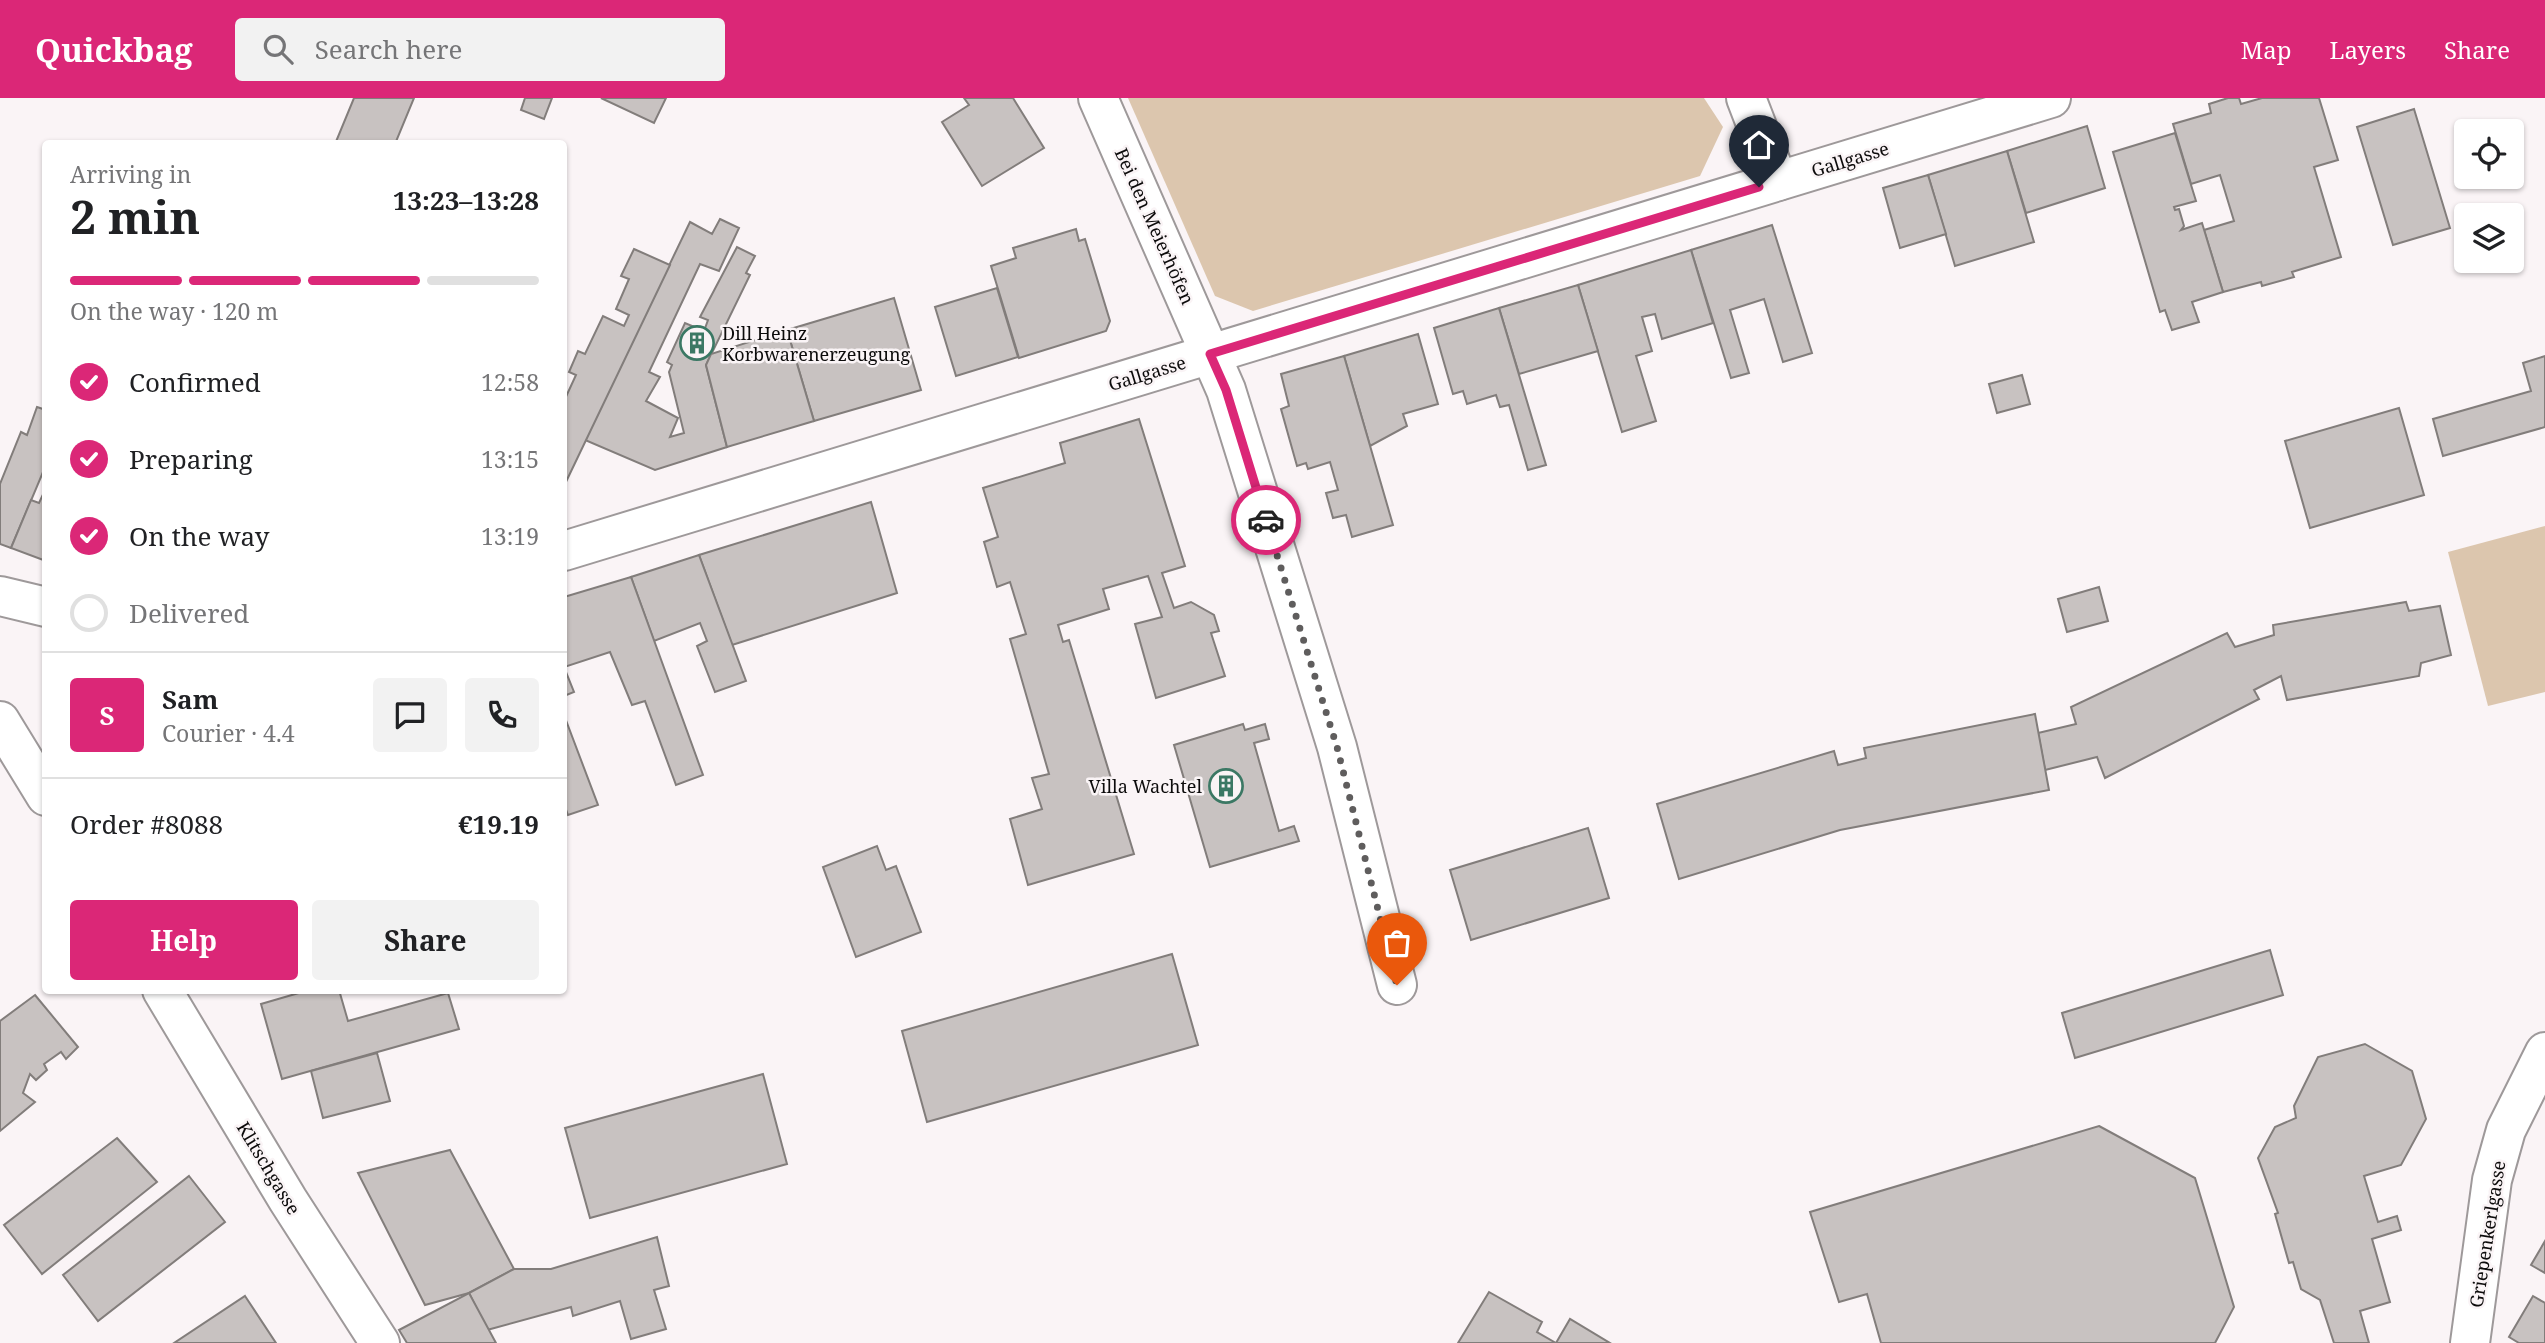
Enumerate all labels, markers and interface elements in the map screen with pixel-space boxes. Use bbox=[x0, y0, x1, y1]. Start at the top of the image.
search box bbox=[235, 18, 725, 81]
text: Quickbag bbox=[35, 27, 193, 72]
icon: search bbox=[259, 30, 297, 68]
text: Search here bbox=[315, 31, 462, 67]
text: Map bbox=[2241, 33, 2292, 66]
text: Layers bbox=[2330, 33, 2406, 66]
text: Share bbox=[2444, 33, 2510, 66]
pin bbox=[1729, 115, 1789, 187]
map controls bbox=[2454, 119, 2524, 273]
button: locate bbox=[2454, 119, 2524, 189]
icon: home bbox=[1740, 126, 1778, 164]
street label: Gallgasse bbox=[1808, 136, 1892, 182]
street label: Bei den Meierhöfen bbox=[1110, 144, 1200, 308]
text: Arriving in bbox=[70, 158, 191, 190]
text: 13:23–13:28 bbox=[393, 182, 539, 218]
text: 2 min bbox=[70, 185, 200, 247]
button: layers bbox=[2454, 203, 2524, 273]
text: On the way · 120 m bbox=[70, 295, 278, 327]
place label: Dill Heinz Korbwarenerzeugung bbox=[722, 321, 911, 366]
building icon: Dill Heinz Korbwarenerzeugung bbox=[678, 324, 716, 362]
street label: Gallgasse bbox=[1105, 350, 1189, 396]
icon: check bbox=[70, 363, 108, 401]
text: Confirmed bbox=[129, 364, 261, 400]
text: 12:58 bbox=[481, 366, 539, 398]
icon: check bbox=[70, 440, 108, 478]
text: Preparing bbox=[129, 441, 253, 477]
text: 13:15 bbox=[481, 443, 539, 475]
courier bbox=[1231, 485, 1301, 555]
icon: car bbox=[1247, 501, 1285, 539]
icon: check bbox=[70, 517, 108, 555]
text: On the way bbox=[129, 518, 269, 554]
text: 13:19 bbox=[481, 520, 539, 552]
text: Delivered bbox=[129, 595, 249, 631]
button: chat bbox=[373, 678, 447, 752]
button: phone bbox=[465, 678, 539, 752]
text: Sam bbox=[162, 681, 218, 717]
text: S bbox=[99, 697, 115, 733]
text: Courier · 4.4 bbox=[162, 717, 295, 749]
building icon: Villa Wachtel bbox=[1207, 767, 1245, 805]
place label: Villa Wachtel bbox=[1089, 774, 1202, 798]
text: Order #8088 bbox=[70, 806, 223, 842]
text: €19.19 bbox=[458, 806, 539, 842]
button: Help bbox=[70, 900, 298, 980]
button: Share bbox=[312, 900, 539, 980]
pin bbox=[1367, 913, 1427, 985]
icon: bag bbox=[1378, 924, 1416, 962]
street label: Klitschgasse bbox=[232, 1117, 306, 1219]
street label: Griepenkerlgasse bbox=[2464, 1159, 2510, 1309]

